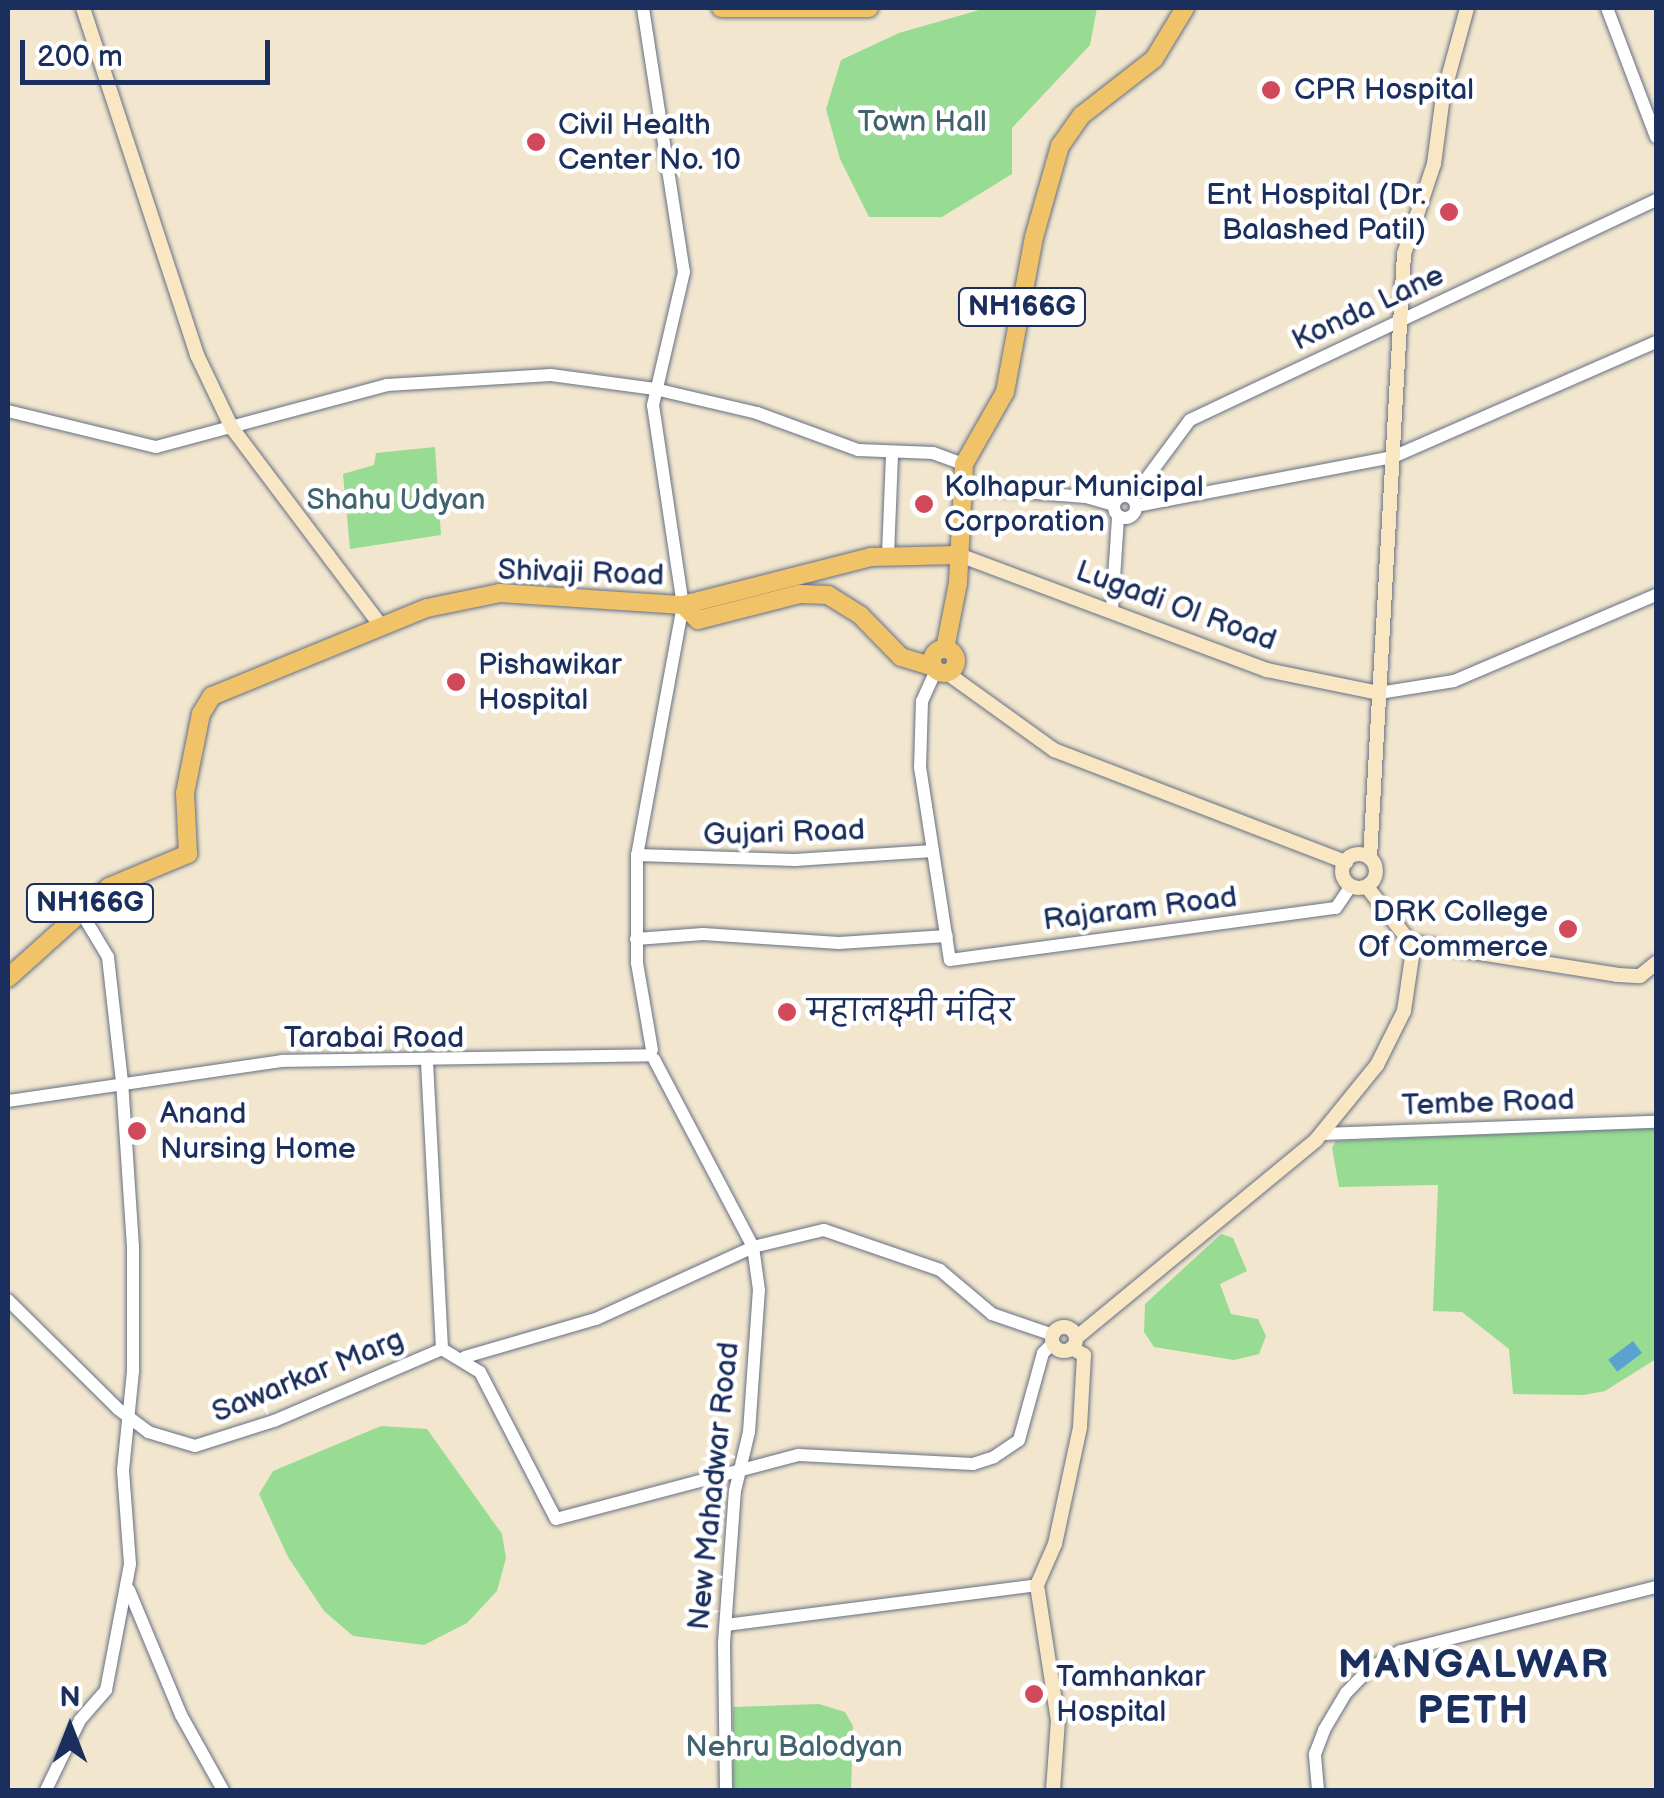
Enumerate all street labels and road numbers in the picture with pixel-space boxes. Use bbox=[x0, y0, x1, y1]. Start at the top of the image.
street label: Konda Lane bbox=[1286, 257, 1450, 359]
road number: NH166G bbox=[957, 284, 1087, 330]
street label: Shivaji Road bbox=[497, 552, 665, 594]
street label: Lugadi Ol Road bbox=[1071, 553, 1281, 659]
street label: Gujari Road bbox=[703, 812, 865, 854]
street label: Rajaram Road bbox=[1041, 879, 1239, 939]
road number: NH166G bbox=[25, 880, 155, 926]
street label: Tarabai Road bbox=[284, 1020, 464, 1056]
street label: Tembe Road bbox=[1401, 1082, 1575, 1124]
street label: Sawarkar Marg bbox=[207, 1321, 409, 1431]
street label: New Mahadwar Road bbox=[681, 1340, 747, 1632]

